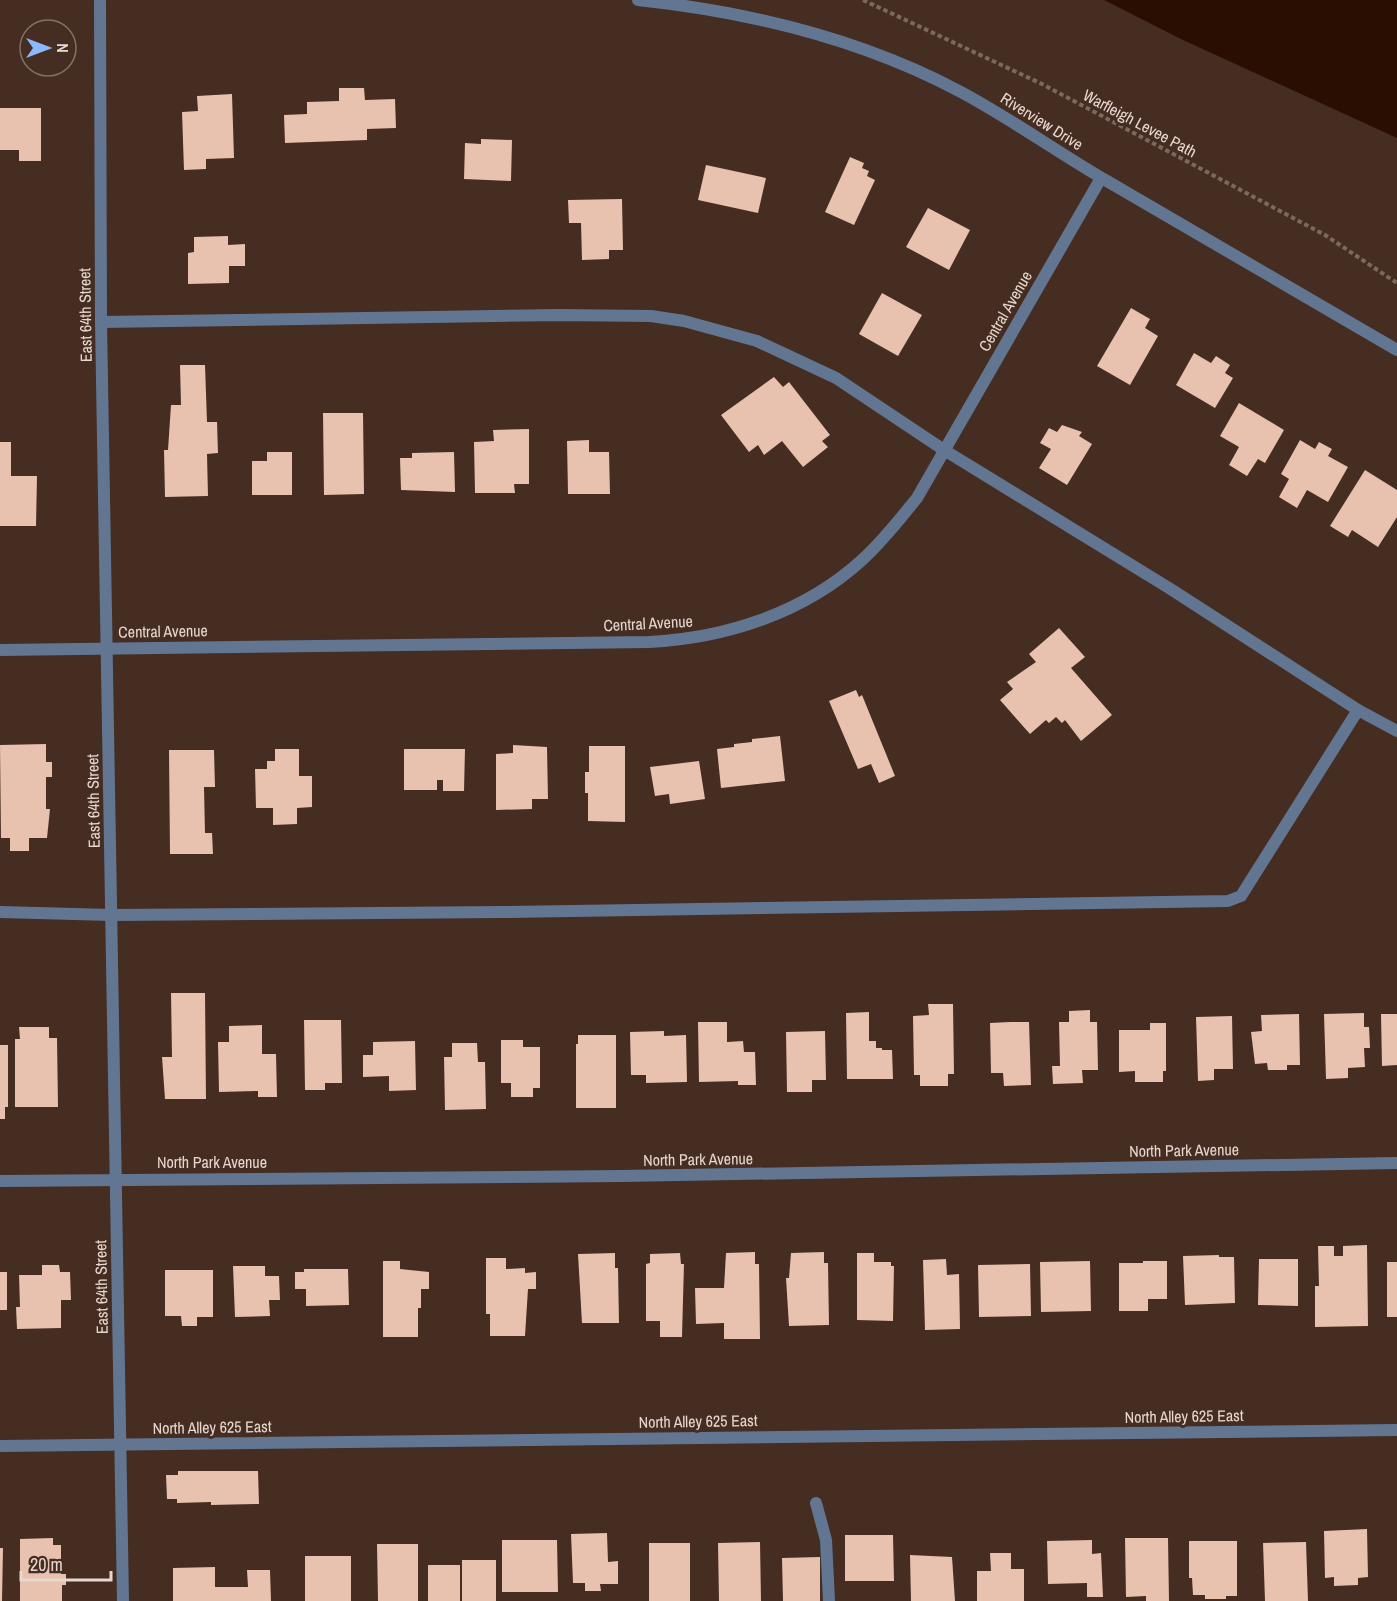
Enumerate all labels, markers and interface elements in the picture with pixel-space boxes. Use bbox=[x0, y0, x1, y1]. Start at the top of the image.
north arrow bbox=[18, 18, 78, 78]
text: N bbox=[52, 43, 74, 53]
street label: Warfleigh Levee Path bbox=[1079, 84, 1201, 162]
street label: Riverview Drive bbox=[997, 87, 1087, 155]
street label: East 64th Street bbox=[73, 267, 97, 362]
street label: Central Avenue bbox=[973, 267, 1037, 355]
street label: Central Avenue bbox=[603, 610, 693, 636]
street label: Central Avenue bbox=[118, 619, 208, 643]
street label: East 64th Street bbox=[81, 753, 105, 848]
street label: North Park Avenue bbox=[1129, 1138, 1239, 1162]
street label: North Park Avenue bbox=[643, 1147, 753, 1171]
street label: North Park Avenue bbox=[157, 1151, 267, 1173]
street label: East 64th Street bbox=[89, 1239, 113, 1334]
street label: North Alley 625 East bbox=[1124, 1404, 1244, 1428]
street label: North Alley 625 East bbox=[638, 1409, 758, 1433]
street label: North Alley 625 East bbox=[152, 1415, 272, 1439]
scale bar bbox=[21, 1544, 111, 1582]
text: 20 m bbox=[30, 1552, 63, 1577]

